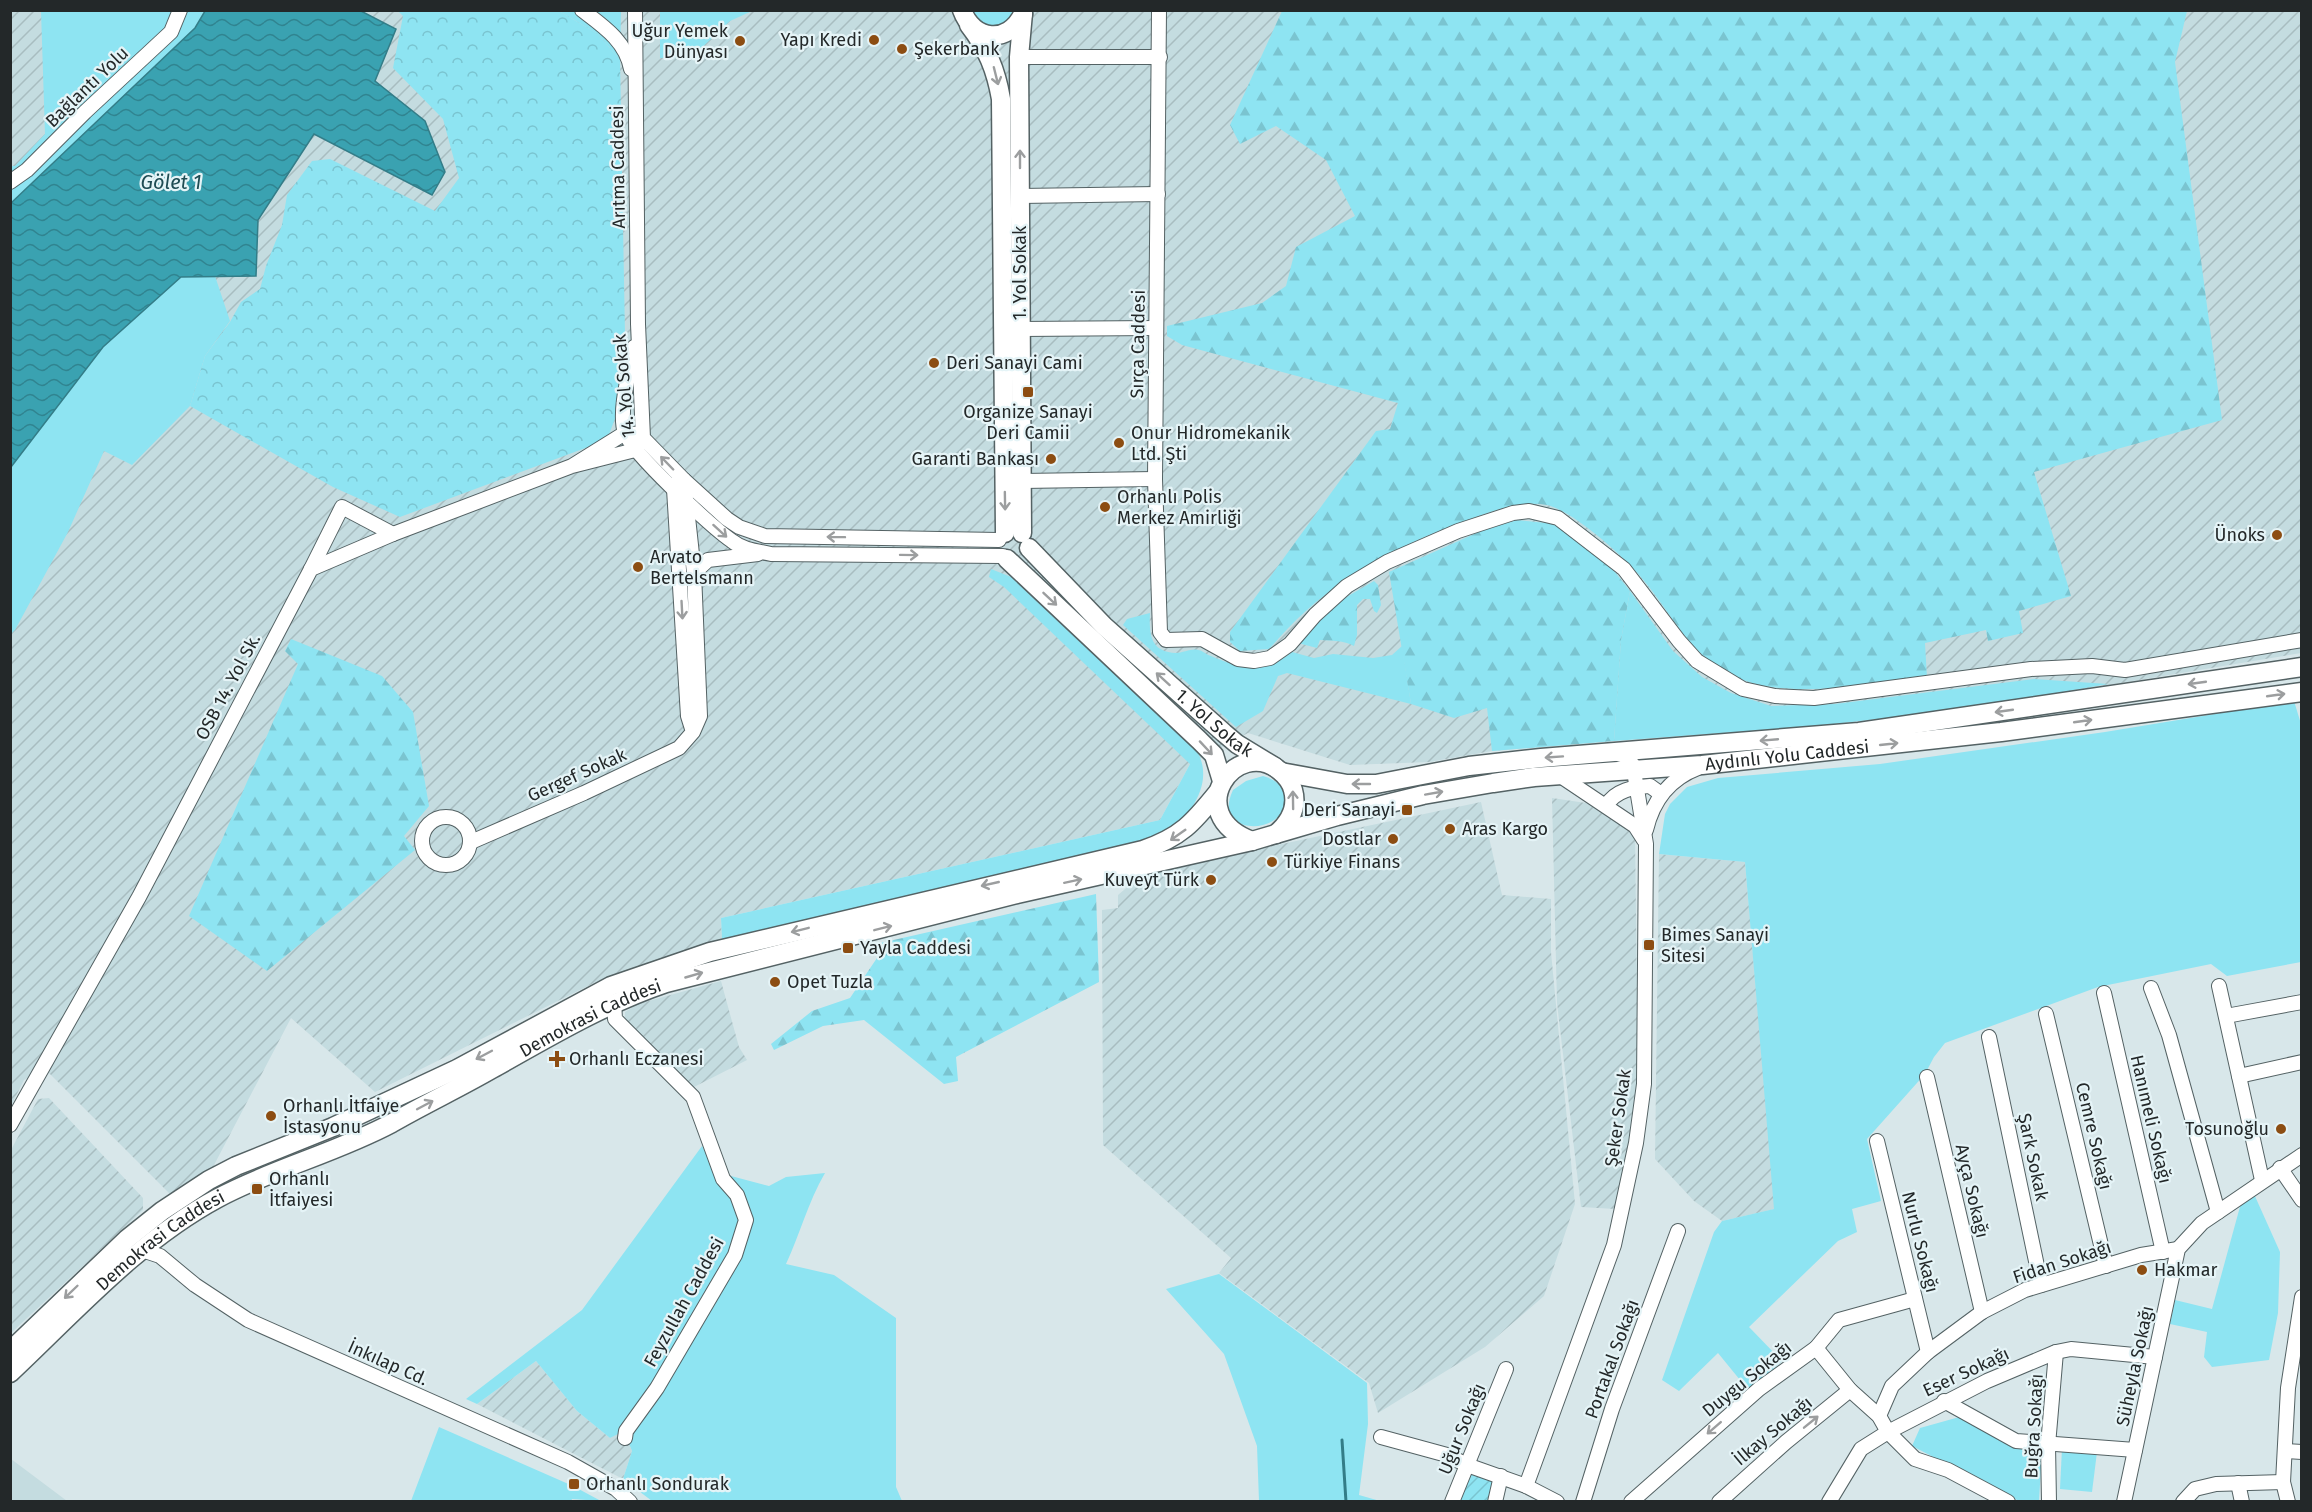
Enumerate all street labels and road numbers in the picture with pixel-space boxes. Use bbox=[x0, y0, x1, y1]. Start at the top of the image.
street label: Bağlantı Yolu bbox=[41, 42, 133, 132]
street label: Arıtma Caddesi bbox=[606, 105, 630, 229]
street label: 1. Yol Sokak bbox=[1009, 225, 1031, 320]
street label: Sırça Caddesi bbox=[1126, 289, 1150, 399]
street label: 14. Yol Sokak bbox=[608, 332, 639, 439]
street label: OSB 14. Yol Sk. bbox=[191, 630, 265, 744]
street label: 1. Yol Sokak bbox=[1171, 684, 1257, 762]
street label: Aydınlı Yolu Caddesi bbox=[1704, 736, 1870, 776]
street label: Gergef Sokak bbox=[524, 743, 631, 807]
street label: Demokrasi Caddesi bbox=[516, 975, 664, 1062]
street label: Hanımeli Sokağı bbox=[2126, 1053, 2176, 1185]
street label: Şeker Sokak bbox=[1600, 1067, 1636, 1168]
street label: Cemre Sokağı bbox=[2071, 1080, 2117, 1192]
street label: Şark Sokak bbox=[2013, 1111, 2053, 1203]
street label: Ayça Sokağı bbox=[1951, 1142, 1993, 1240]
street label: Demokrasi Caddesi bbox=[91, 1185, 228, 1296]
street label: Nurlu Sokağı bbox=[1897, 1189, 1943, 1295]
street label: Feyzullah Caddesi bbox=[639, 1233, 729, 1371]
street label: Fidan Sokağı bbox=[2010, 1236, 2114, 1288]
street label: Portakal Sokağı bbox=[1580, 1296, 1644, 1422]
street label: Süheyla Sokağı bbox=[2112, 1304, 2158, 1428]
street label: İnkılap Cd. bbox=[345, 1336, 431, 1390]
street label: Duygu Sokağı bbox=[1698, 1336, 1796, 1422]
street label: Eser Sokağı bbox=[1919, 1342, 2013, 1402]
street label: Buğra Sokağı bbox=[2020, 1373, 2048, 1479]
street label: Uğur Sokağı bbox=[1434, 1380, 1490, 1478]
street label: İlkay Sokağı bbox=[1729, 1392, 1817, 1470]

